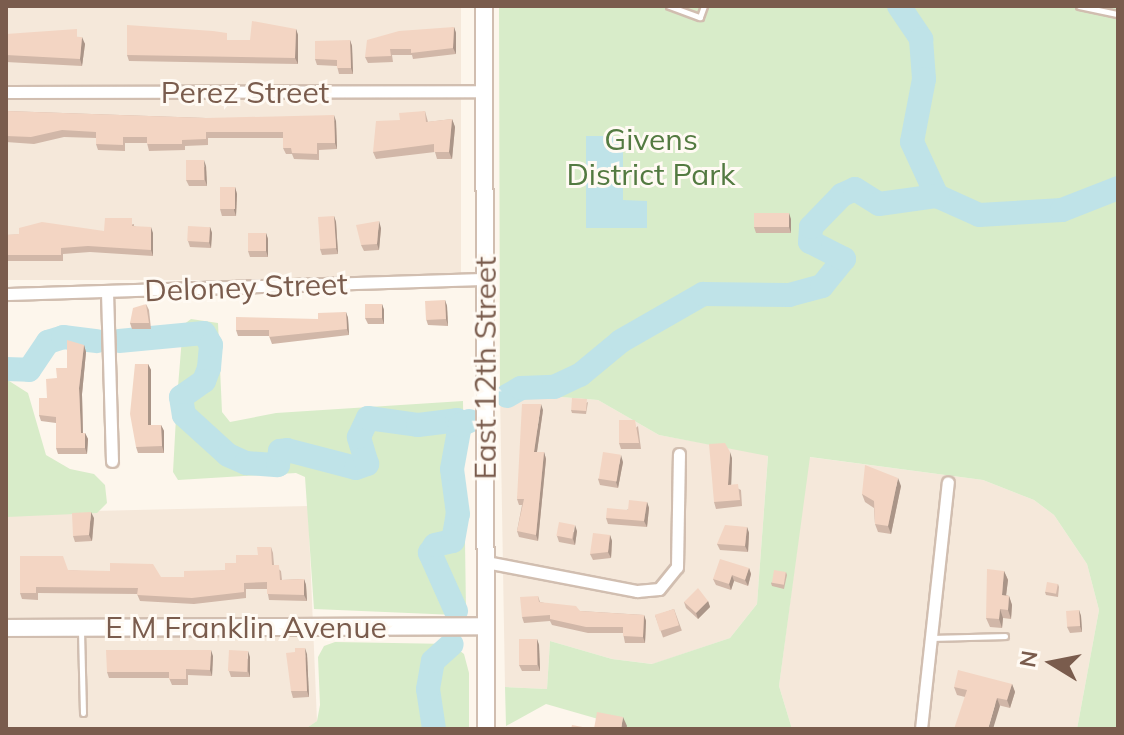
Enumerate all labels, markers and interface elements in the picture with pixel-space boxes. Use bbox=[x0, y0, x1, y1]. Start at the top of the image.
street label: Perez Street bbox=[161, 74, 329, 110]
park label: Givens District Park bbox=[566, 121, 736, 192]
street label: East 12th Street bbox=[467, 256, 503, 480]
street label: Deloney Street bbox=[144, 265, 348, 309]
street label: E M Franklin Avenue bbox=[105, 609, 387, 645]
north arrow bbox=[1012, 623, 1092, 703]
text: N bbox=[1013, 648, 1044, 669]

